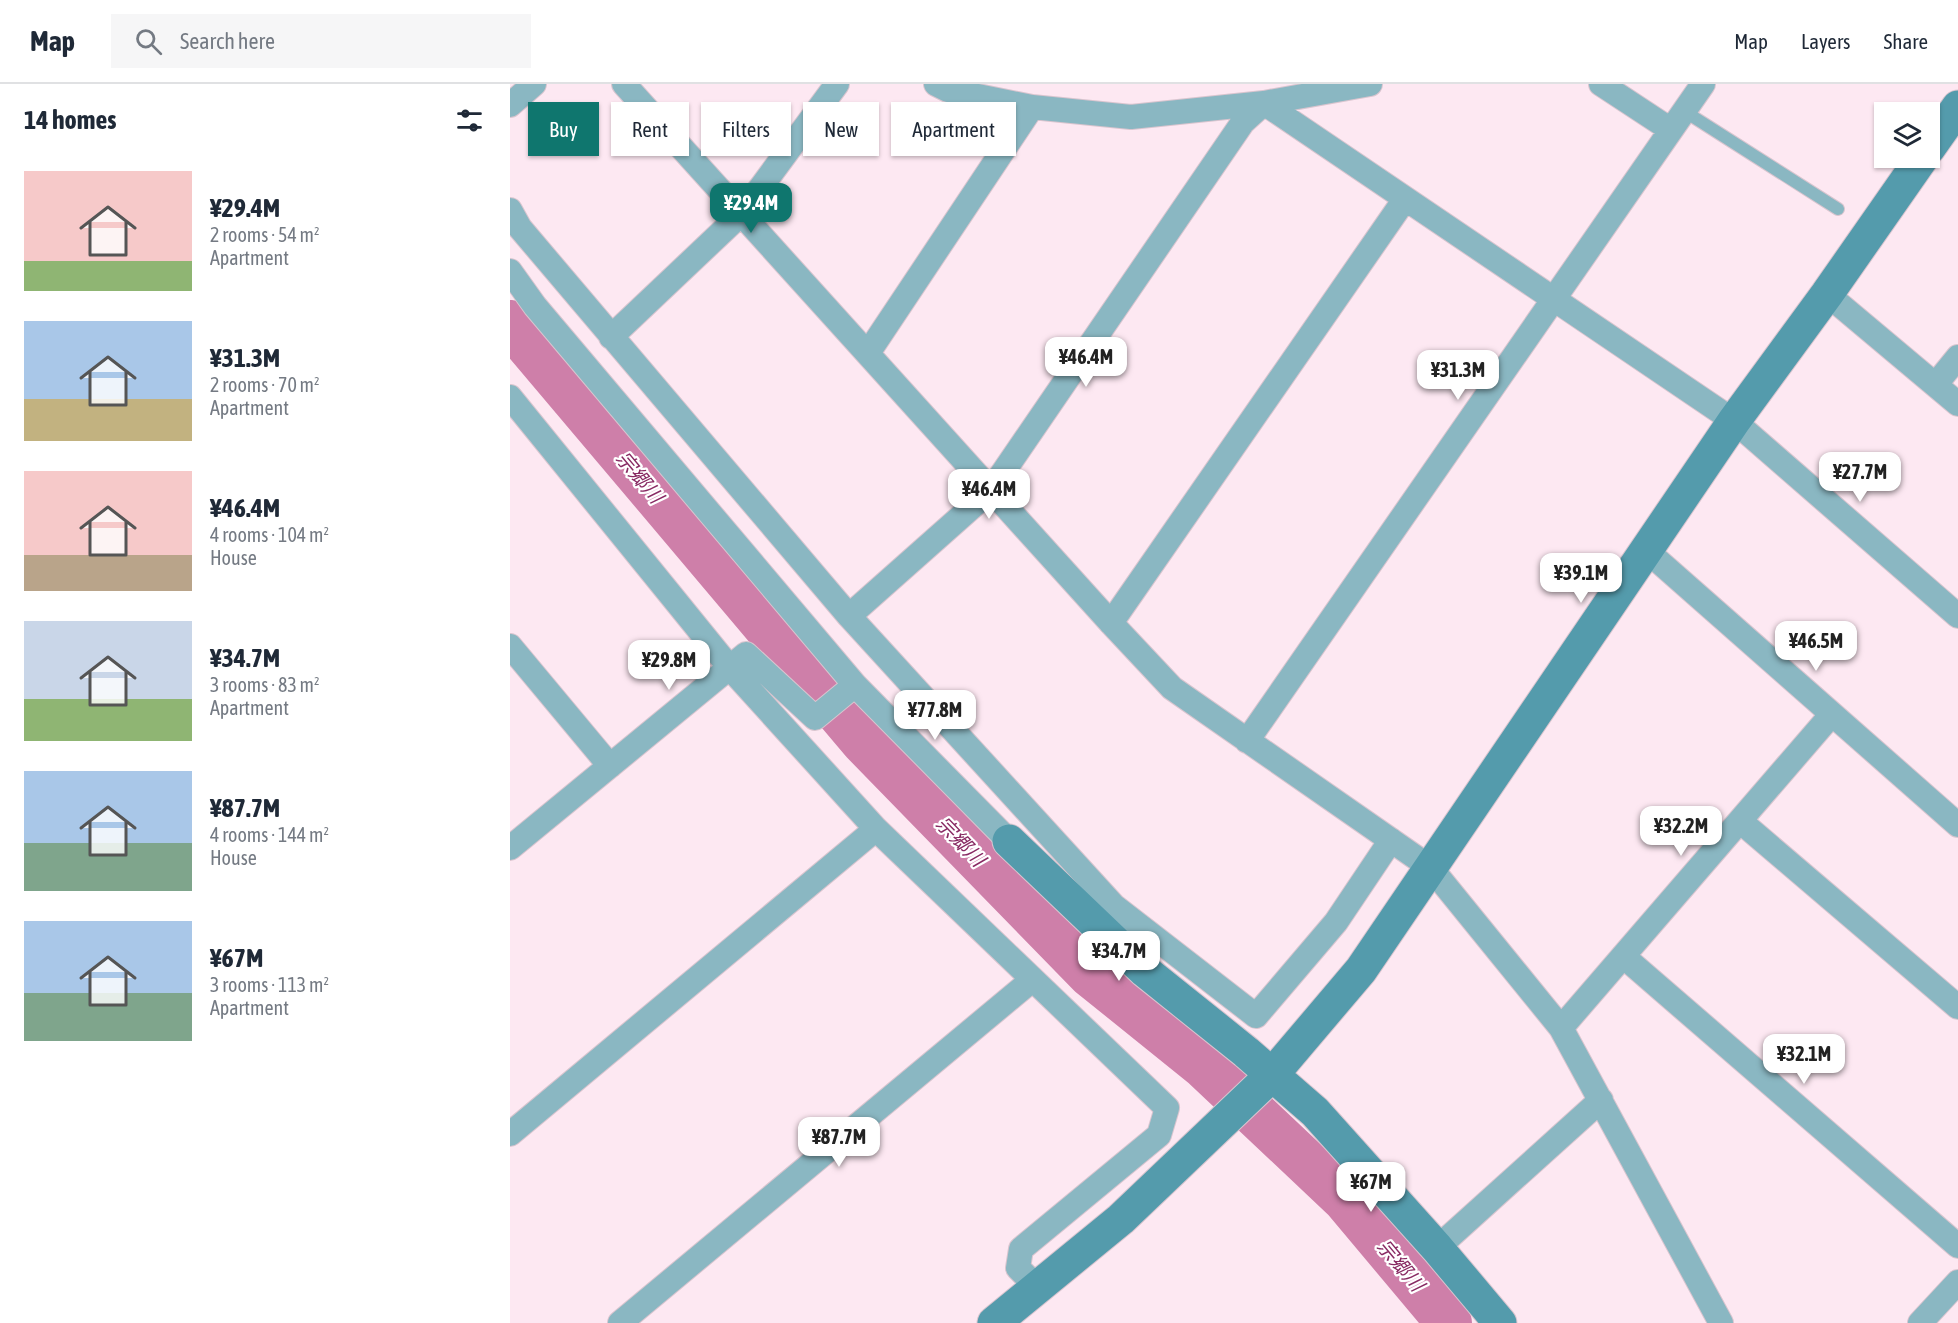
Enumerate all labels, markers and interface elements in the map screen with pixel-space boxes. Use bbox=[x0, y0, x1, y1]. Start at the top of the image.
search box bbox=[111, 14, 531, 68]
text: Map bbox=[30, 25, 75, 57]
icon: search bbox=[132, 25, 165, 58]
text: Search here bbox=[180, 28, 275, 54]
text: Map bbox=[1734, 29, 1768, 53]
text: Layers bbox=[1801, 29, 1851, 53]
text: Share bbox=[1884, 29, 1928, 53]
chip: Buy bbox=[528, 102, 599, 156]
chip: Rent bbox=[611, 102, 689, 156]
chip: Filters bbox=[701, 102, 791, 156]
chip: New bbox=[803, 102, 879, 156]
chip: Apartment bbox=[891, 102, 1016, 156]
map controls bbox=[1874, 102, 1940, 168]
button: layers bbox=[1874, 102, 1940, 168]
icon: filters bbox=[453, 104, 486, 137]
text: 14 homes bbox=[24, 105, 117, 135]
pin: ¥29.4M bbox=[702, 183, 800, 234]
text: ¥29.4M bbox=[724, 191, 778, 214]
text: ¥29.4M bbox=[210, 193, 280, 223]
icon: home bbox=[72, 195, 144, 267]
text: 2 rooms · 54 m² bbox=[210, 223, 320, 246]
text: Apartment bbox=[210, 246, 289, 269]
pin: ¥46.4M bbox=[1037, 337, 1135, 388]
text: ¥31.3M bbox=[210, 343, 280, 373]
icon: home bbox=[72, 345, 144, 417]
text: ¥46.4M bbox=[1059, 345, 1113, 368]
pin: ¥31.3M bbox=[1409, 350, 1507, 401]
text: ¥31.3M bbox=[1431, 358, 1485, 381]
text: 2 rooms · 70 m² bbox=[210, 373, 320, 396]
text: Apartment bbox=[210, 396, 289, 419]
water label: 宗郷川 bbox=[612, 447, 669, 509]
pin: ¥27.7M bbox=[1811, 452, 1909, 503]
text: ¥27.7M bbox=[1833, 460, 1887, 483]
pin: ¥46.4M bbox=[940, 469, 1038, 520]
text: ¥46.4M bbox=[962, 477, 1016, 500]
text: ¥46.4M bbox=[210, 493, 280, 523]
icon: home bbox=[72, 495, 144, 567]
text: 4 rooms · 104 m² bbox=[210, 523, 329, 546]
text: House bbox=[210, 546, 257, 569]
pin: ¥39.1M bbox=[1532, 553, 1630, 604]
text: ¥39.1M bbox=[1554, 561, 1608, 584]
pin: ¥46.5M bbox=[1767, 621, 1865, 672]
text: ¥46.5M bbox=[1789, 629, 1843, 652]
pin: ¥29.8M bbox=[620, 640, 718, 691]
text: ¥34.7M bbox=[210, 643, 280, 673]
icon: home bbox=[72, 645, 144, 717]
text: ¥29.8M bbox=[642, 648, 696, 671]
text: 3 rooms · 83 m² bbox=[210, 673, 320, 696]
pin: ¥77.8M bbox=[886, 690, 984, 741]
text: Apartment bbox=[210, 696, 289, 719]
text: ¥77.8M bbox=[908, 698, 962, 721]
text: ¥87.7M bbox=[210, 793, 280, 823]
icon: home bbox=[72, 795, 144, 867]
pin: ¥32.2M bbox=[1632, 806, 1730, 857]
water label: 宗郷川 bbox=[932, 811, 992, 872]
text: ¥32.2M bbox=[1654, 814, 1708, 837]
text: 4 rooms · 144 m² bbox=[210, 823, 329, 846]
text: House bbox=[210, 846, 257, 869]
pin: ¥34.7M bbox=[1070, 931, 1168, 982]
text: ¥34.7M bbox=[1092, 939, 1146, 962]
text: ¥67M bbox=[210, 943, 263, 973]
icon: home bbox=[72, 945, 144, 1017]
text: 3 rooms · 113 m² bbox=[210, 973, 329, 996]
text: Apartment bbox=[210, 996, 289, 1019]
pin: ¥32.1M bbox=[1755, 1034, 1853, 1085]
text: ¥32.1M bbox=[1777, 1042, 1831, 1065]
pin: ¥87.7M bbox=[790, 1117, 888, 1168]
text: ¥87.7M bbox=[812, 1125, 866, 1148]
pin: ¥67M bbox=[1335, 1162, 1407, 1213]
text: ¥67M bbox=[1350, 1170, 1392, 1193]
water label: 宗郷川 bbox=[1373, 1235, 1430, 1297]

